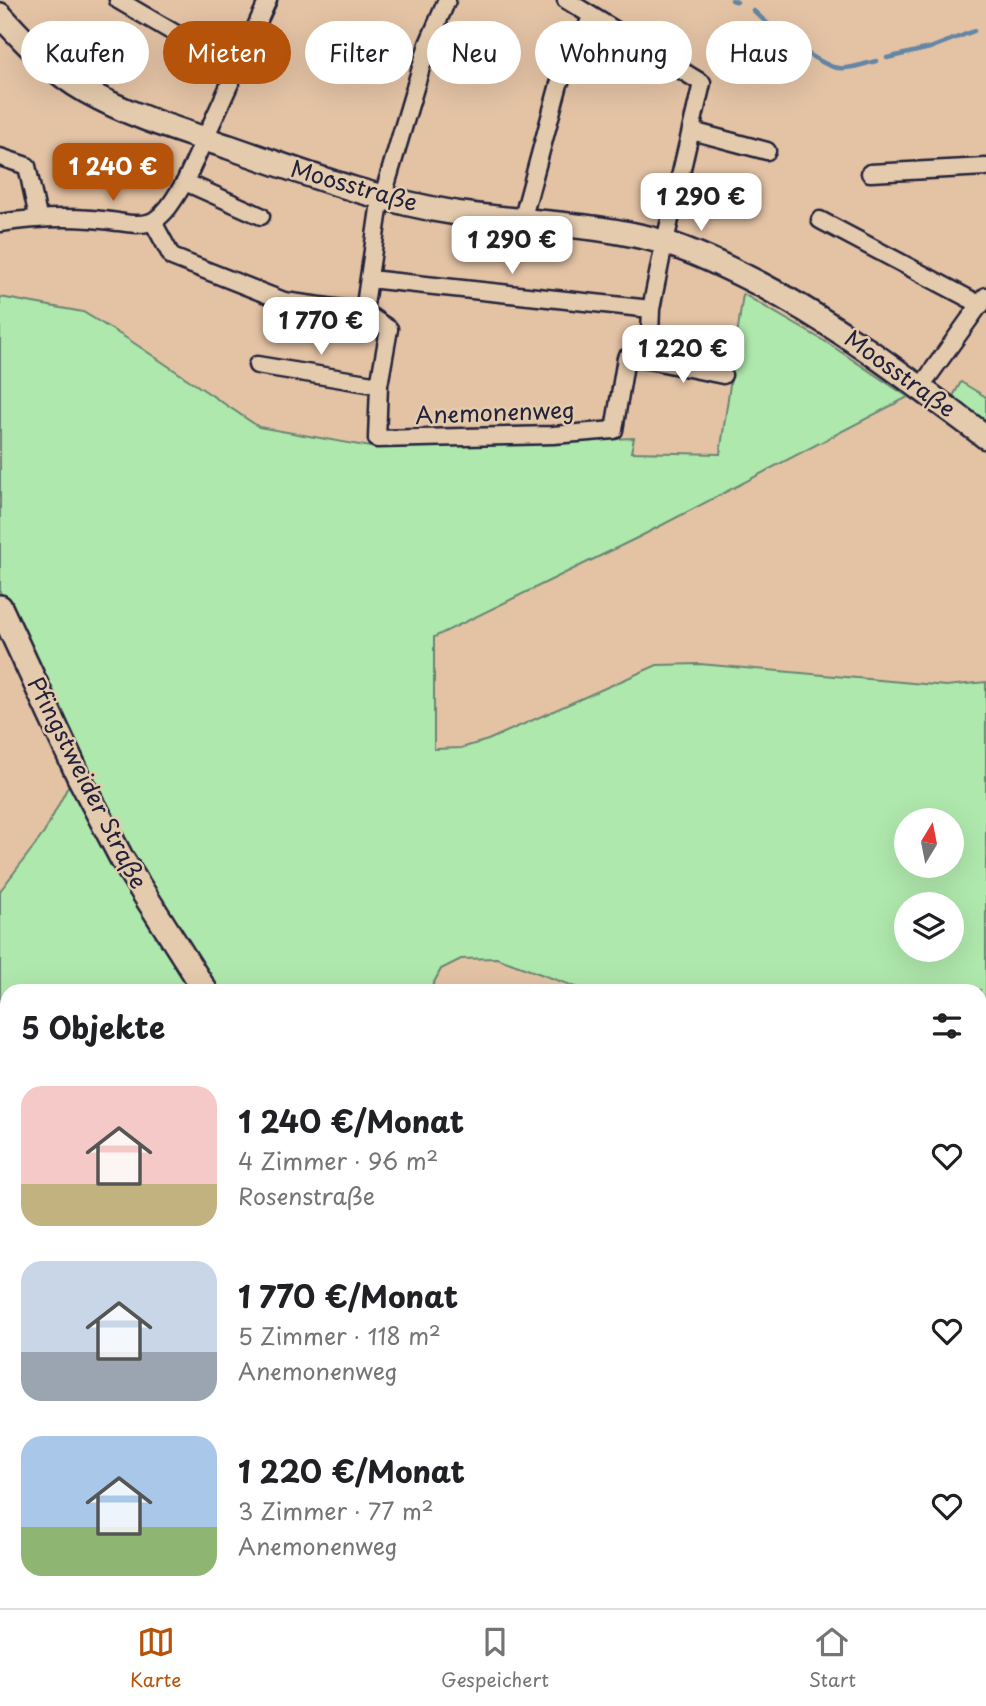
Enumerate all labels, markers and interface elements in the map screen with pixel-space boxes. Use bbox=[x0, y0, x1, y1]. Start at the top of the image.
chip: Kaufen bbox=[21, 21, 149, 84]
chip: Mieten bbox=[163, 21, 291, 84]
chip: Filter bbox=[305, 21, 413, 84]
chip: Neu bbox=[427, 21, 521, 84]
chip: Wohnung bbox=[535, 21, 692, 84]
chip: Haus bbox=[706, 21, 812, 84]
pin: 1 240 € bbox=[48, 144, 178, 203]
text: 1 240 € bbox=[69, 148, 157, 183]
street label: Moosstraße bbox=[287, 150, 422, 219]
pin: 1 290 € bbox=[636, 174, 766, 233]
text: 1 290 € bbox=[657, 178, 745, 213]
pin: 1 290 € bbox=[447, 216, 577, 276]
text: 1 290 € bbox=[468, 221, 556, 256]
pin: 1 770 € bbox=[256, 298, 386, 357]
text: 1 770 € bbox=[279, 302, 363, 337]
street label: Moosstraße bbox=[838, 320, 964, 425]
pin: 1 220 € bbox=[618, 326, 748, 385]
text: 1 220 € bbox=[638, 330, 728, 365]
street label: Anemonenweg bbox=[415, 391, 575, 432]
street label: Pfingstweider Straße bbox=[20, 670, 157, 894]
north arrow bbox=[894, 808, 964, 878]
map controls bbox=[894, 808, 964, 962]
button: layers bbox=[894, 892, 964, 962]
text: 5 Objekte bbox=[21, 1004, 165, 1049]
icon: filters bbox=[928, 1007, 966, 1045]
text: 1 240 €/Monat bbox=[238, 1098, 464, 1143]
icon: home bbox=[77, 1114, 161, 1198]
icon: heart bbox=[928, 1137, 966, 1175]
text: 4 Zimmer · 96 m² bbox=[238, 1143, 438, 1178]
text: Rosenstraße bbox=[238, 1178, 375, 1213]
text: 1 770 €/Monat bbox=[238, 1273, 458, 1318]
icon: home bbox=[77, 1289, 161, 1373]
icon: heart bbox=[928, 1312, 966, 1350]
text: 5 Zimmer · 118 m² bbox=[238, 1318, 441, 1353]
text: Anemonenweg bbox=[238, 1353, 398, 1388]
text: 1 220 €/Monat bbox=[238, 1448, 465, 1493]
icon: home bbox=[77, 1464, 161, 1548]
icon: heart bbox=[928, 1487, 966, 1525]
text: 3 Zimmer · 77 m² bbox=[238, 1493, 434, 1528]
text: Anemonenweg bbox=[238, 1528, 398, 1563]
tab: Karte bbox=[130, 1623, 181, 1693]
tab: Gespeichert bbox=[441, 1623, 549, 1693]
tab: Start bbox=[809, 1623, 856, 1693]

